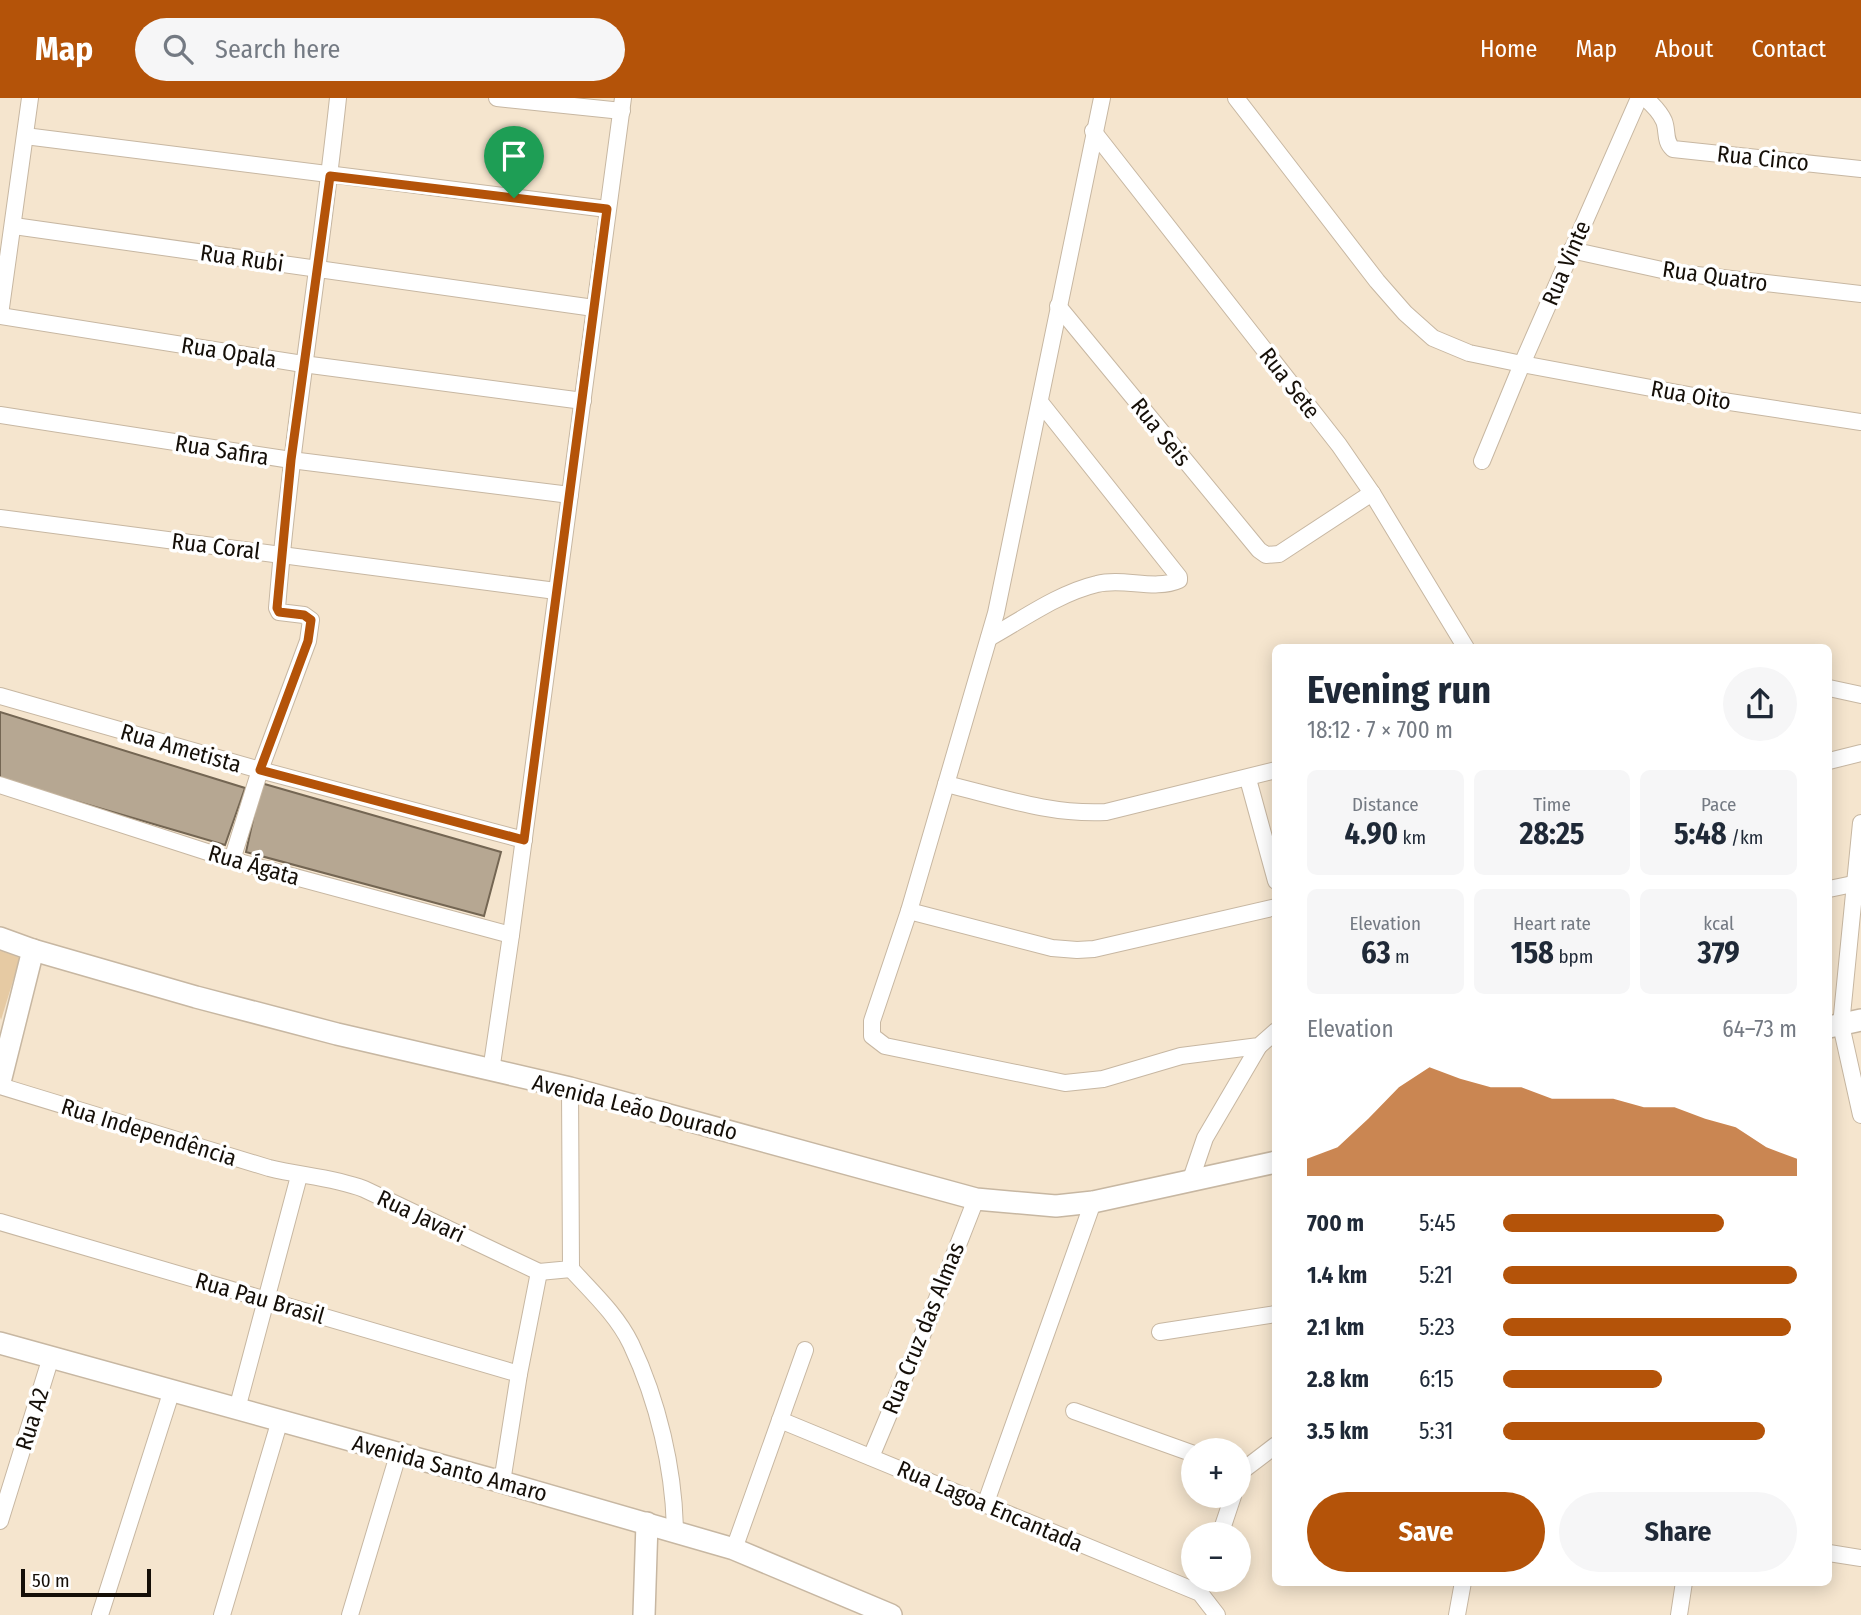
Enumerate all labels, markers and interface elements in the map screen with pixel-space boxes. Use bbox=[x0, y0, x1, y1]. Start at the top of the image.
search box bbox=[135, 18, 625, 81]
text: Map bbox=[35, 29, 93, 69]
icon: search bbox=[159, 30, 197, 68]
text: Search here bbox=[215, 34, 340, 65]
text: Home bbox=[1480, 35, 1537, 63]
text: Map bbox=[1575, 35, 1617, 63]
text: About bbox=[1655, 35, 1713, 63]
text: Contact bbox=[1751, 35, 1826, 63]
pin bbox=[484, 126, 544, 198]
icon: arrive bbox=[495, 137, 533, 175]
street label: Rua Cinco bbox=[1716, 139, 1810, 177]
street label: Rua Vinte bbox=[1536, 216, 1596, 310]
street label: Rua Rubi bbox=[199, 238, 285, 278]
street label: Rua Quatro bbox=[1661, 255, 1769, 297]
street label: Rua Opala bbox=[179, 331, 279, 373]
street label: Rua Sete bbox=[1254, 342, 1326, 424]
street label: Rua Oito bbox=[1649, 374, 1733, 416]
street label: Rua Seis bbox=[1125, 392, 1197, 472]
street label: Rua Safira bbox=[173, 429, 271, 471]
street label: Rua Coral bbox=[170, 527, 262, 565]
text: Evening run bbox=[1307, 667, 1491, 713]
button: share bbox=[1723, 667, 1797, 741]
text: 18:12 · 7 × 700 m bbox=[1307, 716, 1453, 744]
street label: Rua Ametista bbox=[117, 717, 245, 779]
text: Distance bbox=[1352, 793, 1419, 816]
text: Time bbox=[1533, 793, 1571, 816]
text: Pace bbox=[1701, 793, 1736, 816]
text: 4.90 bbox=[1345, 816, 1398, 852]
text: 28:25 bbox=[1519, 816, 1585, 852]
text: 5:48 bbox=[1674, 816, 1727, 852]
text: km bbox=[1398, 826, 1426, 849]
text: /km bbox=[1727, 826, 1763, 849]
street label: Rua Ágata bbox=[205, 838, 303, 891]
text: Elevation bbox=[1350, 912, 1421, 935]
text: Heart rate bbox=[1513, 912, 1591, 935]
text: kcal bbox=[1703, 912, 1734, 935]
text: 63 bbox=[1361, 935, 1391, 971]
text: 158 bbox=[1511, 935, 1554, 971]
text: 379 bbox=[1698, 935, 1740, 971]
text: m bbox=[1391, 945, 1410, 968]
text: bpm bbox=[1554, 945, 1593, 968]
text: Elevation bbox=[1307, 1015, 1394, 1043]
text: 64–73 m bbox=[1722, 1015, 1797, 1043]
street label: Avenida Leão Dourado bbox=[529, 1068, 741, 1146]
street label: Rua Independência bbox=[58, 1092, 240, 1172]
street label: Rua Javari bbox=[373, 1184, 469, 1248]
text: 700 m bbox=[1307, 1209, 1364, 1237]
text: 5:45 bbox=[1419, 1209, 1456, 1237]
street label: Rua Cruz das Almas bbox=[876, 1238, 970, 1418]
text: 1.4 km bbox=[1307, 1261, 1367, 1289]
text: 5:21 bbox=[1419, 1261, 1453, 1289]
street label: Rua Pau Brasil bbox=[192, 1266, 328, 1330]
text: 2.1 km bbox=[1307, 1313, 1364, 1341]
text: 5:23 bbox=[1419, 1313, 1455, 1341]
text: 2.8 km bbox=[1307, 1365, 1369, 1393]
text: 6:15 bbox=[1419, 1365, 1454, 1393]
street label: Rua A2 bbox=[9, 1384, 55, 1454]
text: 3.5 km bbox=[1307, 1417, 1369, 1445]
text: 5:31 bbox=[1419, 1417, 1453, 1445]
street label: Avenida Santo Amaro bbox=[350, 1429, 550, 1507]
map controls bbox=[1181, 1438, 1251, 1592]
button: + bbox=[1181, 1438, 1251, 1508]
street label: Rua Lagoa Encantada bbox=[893, 1454, 1087, 1558]
button: Save bbox=[1307, 1492, 1545, 1572]
button: Share bbox=[1559, 1492, 1797, 1572]
button: − bbox=[1181, 1522, 1251, 1592]
scale bar bbox=[21, 1566, 150, 1598]
text: 50 m bbox=[32, 1569, 70, 1592]

